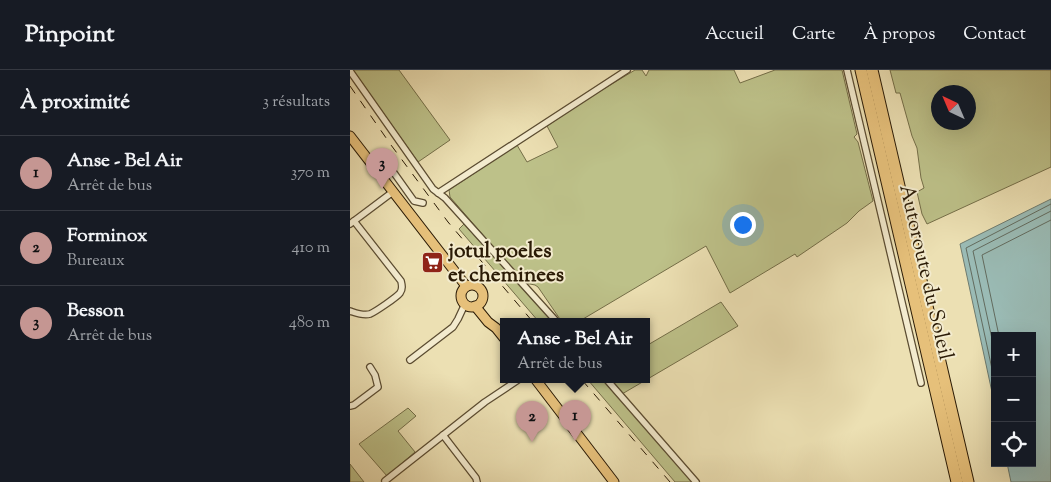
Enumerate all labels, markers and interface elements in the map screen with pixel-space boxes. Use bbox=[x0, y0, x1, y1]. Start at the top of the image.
text: Pinpoint bbox=[25, 18, 114, 52]
text: Accueil bbox=[705, 22, 764, 48]
text: Carte bbox=[792, 22, 836, 48]
text: À propos bbox=[864, 22, 935, 48]
text: Contact bbox=[963, 22, 1026, 48]
north arrow bbox=[931, 85, 976, 130]
text: À proximité bbox=[20, 88, 130, 118]
text: 3 résultats bbox=[262, 91, 330, 114]
text: Anse - Bel Air bbox=[67, 148, 182, 175]
pin: 3 bbox=[366, 148, 398, 189]
text: 1 bbox=[33, 162, 39, 185]
text: 370 m bbox=[291, 162, 330, 185]
text: Arrêt de bus bbox=[67, 175, 152, 198]
street label: Autoroute du Soleil bbox=[890, 182, 960, 363]
your location bbox=[730, 212, 756, 238]
text: Forminox bbox=[67, 223, 148, 250]
text: 2 bbox=[32, 237, 40, 260]
text: 410 m bbox=[292, 237, 330, 260]
place label: jotul poeles et cheminees bbox=[448, 237, 564, 291]
text: Bureaux bbox=[67, 250, 125, 273]
supermarket icon: jotul poeles et cheminees bbox=[420, 250, 444, 274]
text: Besson bbox=[67, 298, 124, 325]
text: 3 bbox=[33, 312, 39, 335]
text: 480 m bbox=[289, 312, 330, 335]
popup bbox=[500, 318, 650, 383]
text: Arrêt de bus bbox=[67, 325, 152, 348]
text: Anse - Bel Air bbox=[517, 326, 633, 353]
map controls bbox=[991, 332, 1036, 467]
button: + bbox=[991, 332, 1036, 377]
text: Arrêt de bus bbox=[517, 353, 602, 376]
button: − bbox=[991, 377, 1036, 422]
pin: 1 bbox=[559, 400, 591, 441]
pin: 2 bbox=[516, 401, 548, 442]
button: locate bbox=[991, 422, 1036, 467]

